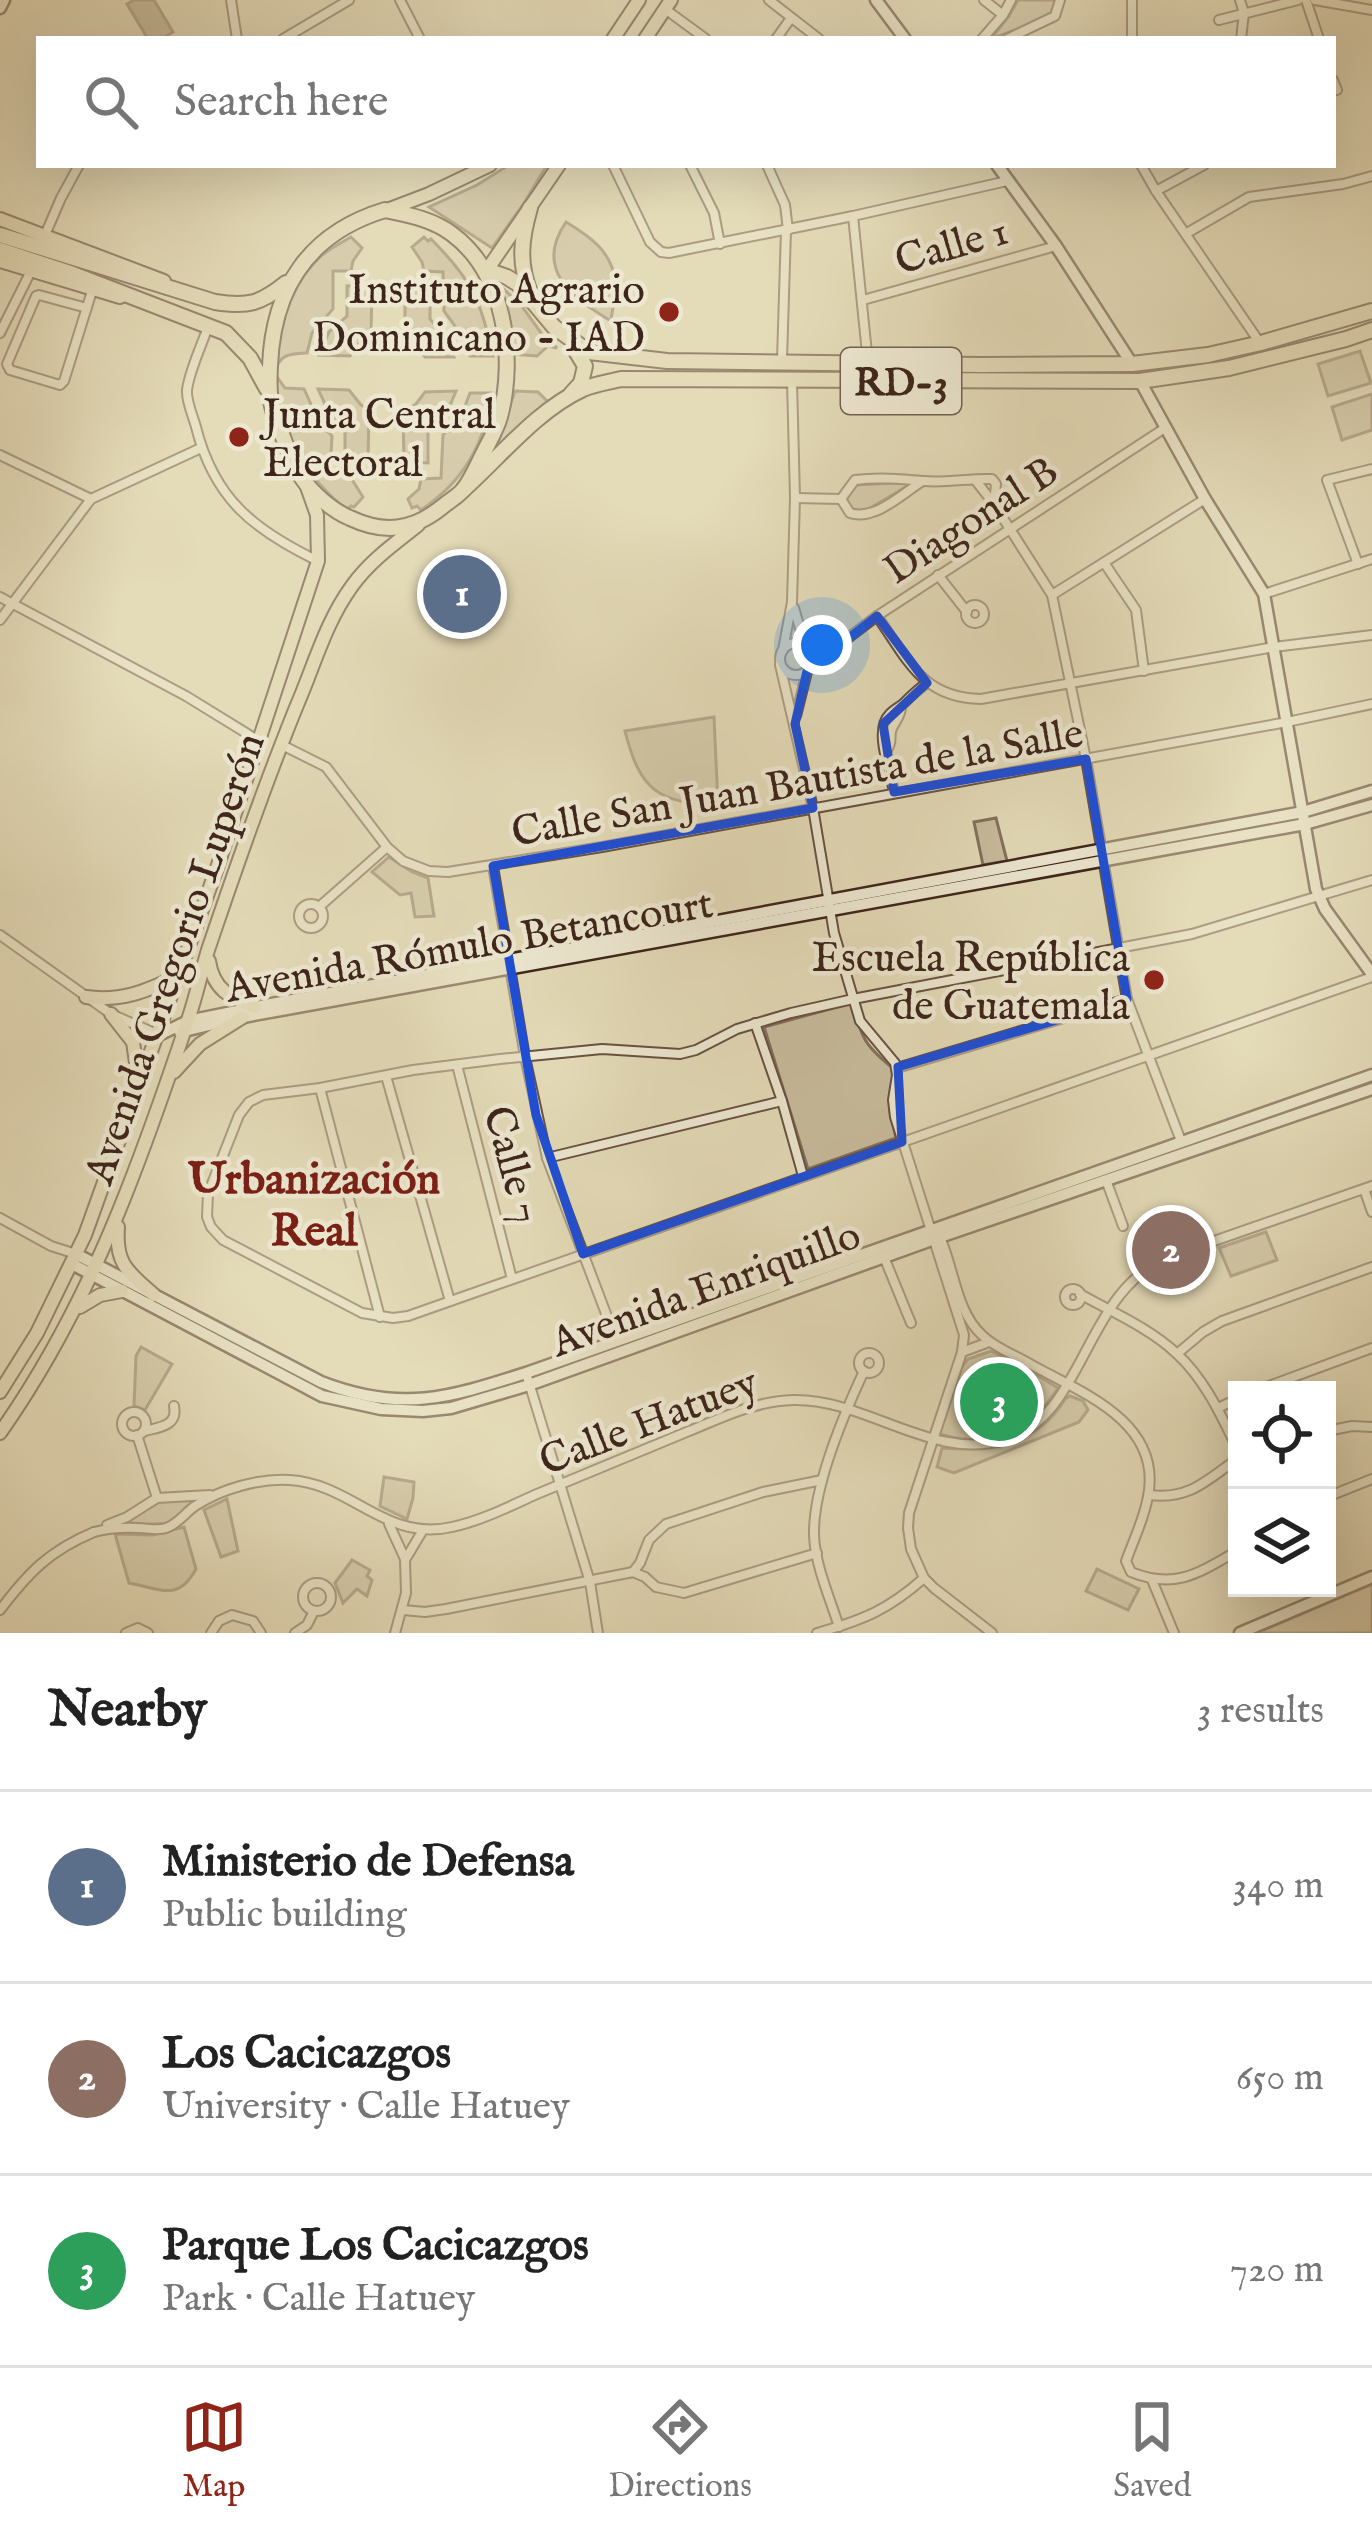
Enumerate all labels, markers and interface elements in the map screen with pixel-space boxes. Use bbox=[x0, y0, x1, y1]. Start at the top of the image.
search box bbox=[36, 36, 1336, 168]
icon: search bbox=[78, 69, 144, 135]
text: Search here bbox=[174, 74, 388, 131]
street label: Calle 1 bbox=[889, 206, 1015, 289]
place label: Instituto Agrario Dominicano - IAD bbox=[312, 265, 645, 366]
marker: Instituto Agrario Dominicano - IAD bbox=[656, 299, 682, 325]
road number: RD-3 bbox=[841, 348, 961, 414]
place label: Junta Central Electoral bbox=[259, 390, 496, 491]
marker: Junta Central Electoral bbox=[226, 424, 252, 450]
street label: Diagonal B bbox=[875, 446, 1069, 598]
pin: 1 bbox=[423, 549, 501, 639]
your location bbox=[792, 615, 852, 675]
street label: Calle San Juan Bautista de la Salle bbox=[508, 708, 1088, 861]
street label: Avenida Gregorio Luperón bbox=[74, 727, 278, 1193]
street label: Avenida Rómulo Betancourt bbox=[221, 878, 717, 1017]
place label: Escuela República de Guatemala bbox=[812, 933, 1131, 1034]
marker: Escuela República de Guatemala bbox=[1141, 967, 1167, 993]
street label: Calle 7 bbox=[470, 1101, 552, 1229]
district label: Urbanización Real bbox=[188, 1152, 440, 1261]
pin: 2 bbox=[1132, 1205, 1210, 1295]
street label: Avenida Enriquillo bbox=[543, 1210, 868, 1371]
street label: Calle Hatuey bbox=[532, 1357, 766, 1489]
pin: 3 bbox=[960, 1357, 1038, 1447]
map controls bbox=[1228, 1381, 1336, 1597]
button: locate bbox=[1228, 1381, 1336, 1489]
button: layers bbox=[1228, 1489, 1336, 1597]
text: Nearby bbox=[48, 1679, 207, 1744]
text: 3 results bbox=[1197, 1687, 1324, 1736]
text: Ministerio de Defensa bbox=[162, 1834, 574, 1891]
text: 1 bbox=[80, 1862, 94, 1911]
text: 340 m bbox=[1233, 1862, 1324, 1911]
text: Public building bbox=[162, 1891, 407, 1940]
text: Los Cacicazgos bbox=[162, 2026, 451, 2083]
text: 2 bbox=[78, 2054, 96, 2103]
text: 650 m bbox=[1236, 2054, 1324, 2103]
text: University · Calle Hatuey bbox=[162, 2083, 570, 2132]
text: Parque Los Cacicazgos bbox=[162, 2218, 589, 2275]
text: 3 bbox=[80, 2246, 94, 2295]
text: 720 m bbox=[1230, 2246, 1324, 2295]
text: Park · Calle Hatuey bbox=[162, 2275, 475, 2324]
tab: Map bbox=[181, 2394, 247, 2508]
tab: Directions bbox=[608, 2394, 752, 2508]
tab: Saved bbox=[1113, 2394, 1191, 2508]

